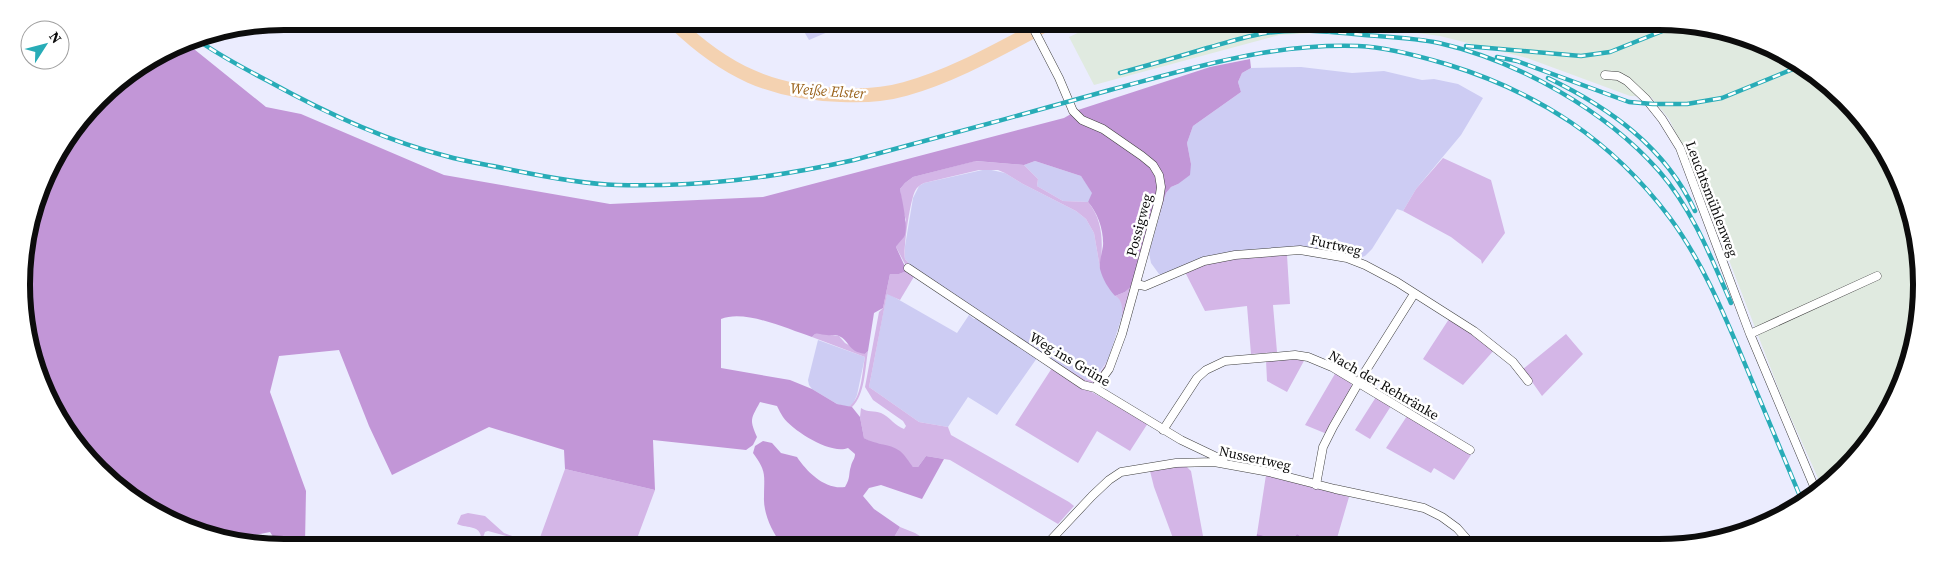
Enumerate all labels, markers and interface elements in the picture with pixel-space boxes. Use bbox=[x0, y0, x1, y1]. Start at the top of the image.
north arrow bbox=[20, 20, 70, 70]
text: N bbox=[44, 27, 67, 47]
water label: Weiße Elster bbox=[790, 77, 867, 104]
street label: Leuchtsmühlenweg bbox=[1681, 138, 1743, 260]
street label: Possigweg bbox=[1121, 191, 1157, 259]
street label: Furtweg bbox=[1309, 229, 1363, 261]
street label: Weg ins Grüne bbox=[1026, 327, 1114, 391]
street label: Nach der Rehtränke bbox=[1325, 345, 1443, 425]
street label: Nussertweg bbox=[1217, 441, 1293, 475]

